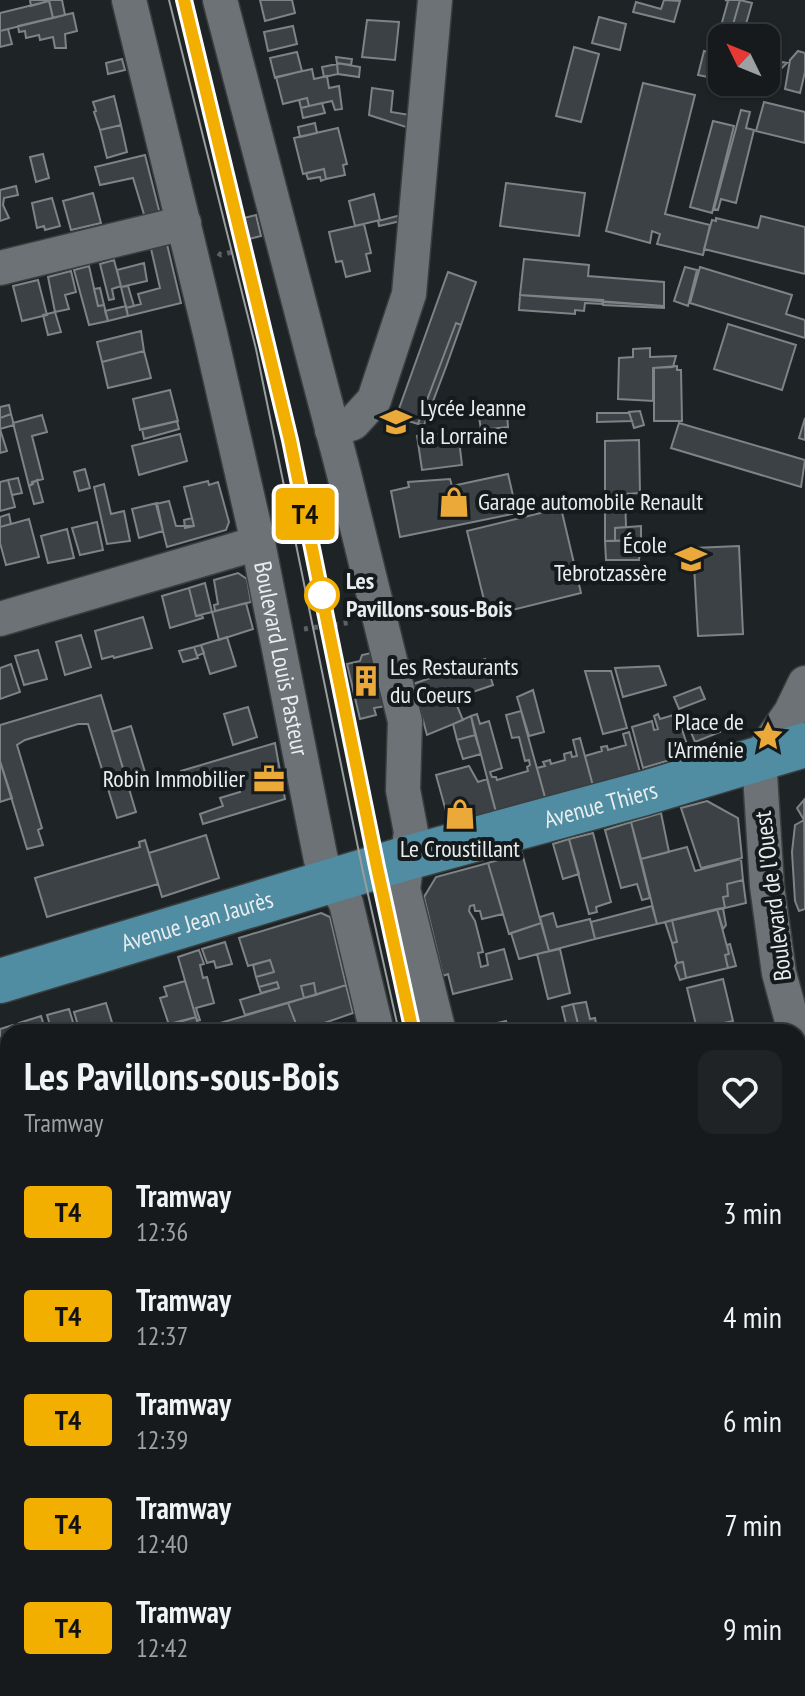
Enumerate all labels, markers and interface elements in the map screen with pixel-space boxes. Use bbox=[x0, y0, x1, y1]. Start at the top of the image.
north arrow bbox=[708, 24, 780, 96]
map controls bbox=[708, 24, 780, 96]
place label: Lycée Jeanne la Lorraine bbox=[420, 392, 526, 451]
school or university icon: Lycée Jeanne la Lorraine bbox=[379, 405, 413, 439]
shop icon: Garage automobile Renault bbox=[437, 485, 471, 519]
place label: Garage automobile Renault bbox=[478, 486, 704, 517]
line badge: T4 bbox=[269, 488, 341, 540]
text: T4 bbox=[292, 495, 318, 532]
place label: École Tebrotzassère bbox=[554, 529, 667, 588]
school or university icon: École Tebrotzassère bbox=[674, 542, 708, 576]
street label: Boulevard Louis Pasteur bbox=[247, 559, 316, 759]
place label: Les Pavillons-sous-Bois bbox=[346, 565, 512, 624]
marker: Les Pavillons-sous-Bois bbox=[305, 578, 339, 612]
place label: Les Restaurants du Coeurs bbox=[390, 651, 519, 710]
building icon: Les Restaurants du Coeurs bbox=[349, 664, 383, 698]
place label: Place de l'Arménie bbox=[667, 706, 744, 765]
place icon: Place de l'Arménie bbox=[751, 719, 785, 753]
office icon: Robin Immobilier bbox=[252, 762, 286, 796]
place label: Robin Immobilier bbox=[103, 763, 245, 794]
street label: Avenue Thiers bbox=[540, 774, 661, 835]
shop icon: Le Croustillant bbox=[443, 797, 477, 831]
street label: Boulevard de l'Ouest bbox=[747, 809, 798, 983]
place label: Le Croustillant bbox=[400, 833, 520, 864]
street label: Avenue Jean Jaurès bbox=[117, 883, 277, 959]
button: heart bbox=[698, 1050, 782, 1134]
text: Les Pavillons-sous-Bois bbox=[24, 1051, 339, 1100]
text: Tramway bbox=[24, 1106, 103, 1139]
text: Tramway bbox=[136, 1176, 231, 1215]
text: T4 bbox=[55, 1193, 81, 1230]
text: 3 min bbox=[723, 1193, 782, 1232]
text: 12:36 bbox=[136, 1215, 188, 1248]
text: Tramway bbox=[136, 1280, 231, 1319]
text: T4 bbox=[55, 1297, 81, 1334]
text: 4 min bbox=[723, 1297, 782, 1336]
text: 12:37 bbox=[136, 1319, 188, 1352]
text: Tramway bbox=[136, 1384, 231, 1423]
text: T4 bbox=[55, 1401, 81, 1438]
text: 6 min bbox=[723, 1401, 782, 1440]
text: 12:39 bbox=[136, 1423, 188, 1456]
text: Tramway bbox=[136, 1488, 231, 1527]
text: T4 bbox=[55, 1505, 81, 1542]
text: 7 min bbox=[724, 1505, 782, 1544]
text: 12:40 bbox=[136, 1527, 188, 1560]
text: Tramway bbox=[136, 1592, 231, 1631]
text: T4 bbox=[55, 1609, 81, 1646]
text: 9 min bbox=[723, 1609, 782, 1648]
text: 12:42 bbox=[136, 1631, 188, 1664]

